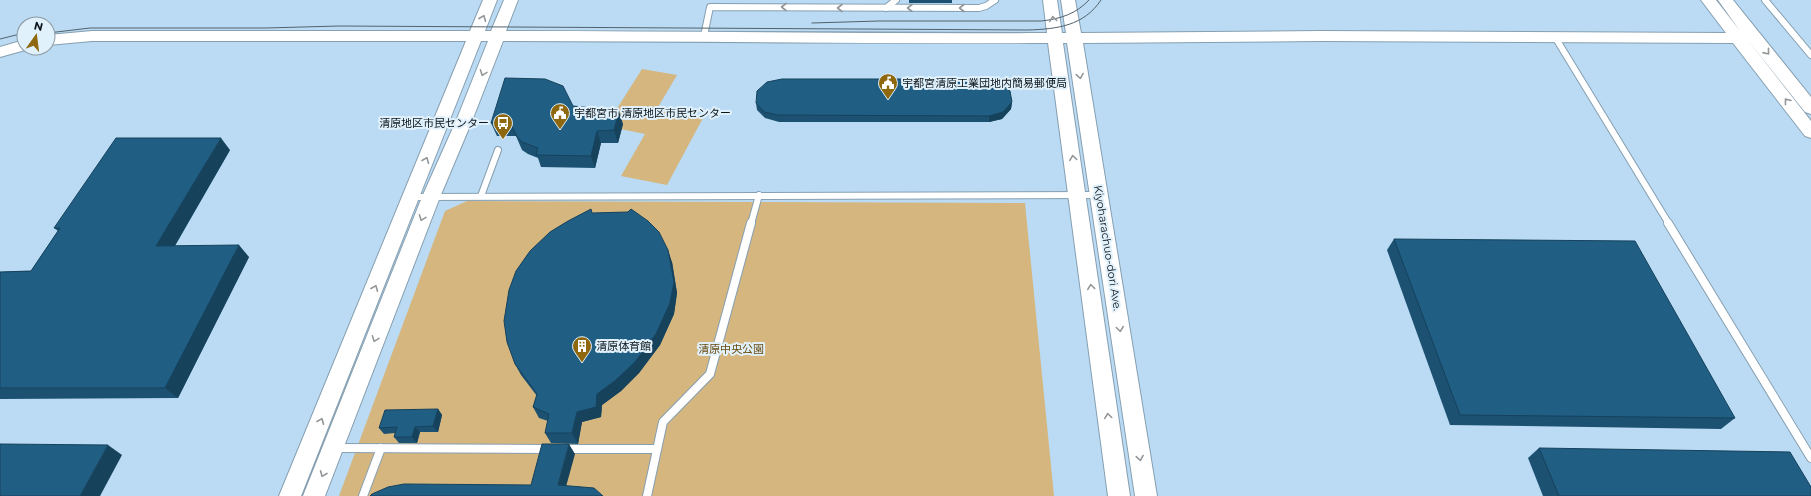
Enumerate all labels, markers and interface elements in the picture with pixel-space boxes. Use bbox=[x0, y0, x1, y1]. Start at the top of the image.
one-way arrow bbox=[781, 3, 787, 11]
one-way arrow bbox=[837, 4, 843, 12]
one-way arrow bbox=[907, 4, 913, 12]
one-way arrow bbox=[959, 4, 965, 12]
one-way arrow bbox=[478, 15, 486, 23]
north arrow bbox=[16, 16, 56, 56]
one-way arrow bbox=[1049, 16, 1058, 22]
text: N bbox=[32, 18, 44, 34]
one-way arrow bbox=[1762, 48, 1769, 55]
one-way arrow bbox=[480, 69, 488, 76]
public building icon: 宇都宮清原工業団地内簡易郵便局 bbox=[877, 72, 899, 100]
one-way arrow bbox=[1075, 73, 1084, 79]
place label: 宇都宮清原工業団地内簡易郵便局 bbox=[902, 76, 1067, 90]
one-way arrow bbox=[1785, 99, 1792, 106]
public building icon: 宇都宮市 清原地区市民センター bbox=[549, 102, 571, 130]
place label: 宇都宮市 清原地区市民センター bbox=[574, 106, 731, 120]
bus stop icon: 清原地区市民センター bbox=[492, 112, 514, 140]
place label: 清原地区市民センター bbox=[379, 116, 489, 130]
one-way arrow bbox=[1069, 155, 1078, 161]
one-way arrow bbox=[422, 157, 430, 164]
street label: Kiyoharachuo-dori Ave. bbox=[1091, 184, 1125, 312]
one-way arrow bbox=[419, 215, 427, 222]
one-way arrow bbox=[370, 284, 378, 291]
one-way arrow bbox=[1086, 284, 1095, 290]
one-way arrow bbox=[1115, 326, 1124, 332]
building icon: 清原体育館 bbox=[571, 335, 593, 363]
one-way arrow bbox=[372, 336, 380, 343]
place label: 清原体育館 bbox=[596, 339, 651, 353]
park label: 清原中央公園 bbox=[698, 342, 764, 356]
one-way arrow bbox=[1104, 413, 1113, 419]
one-way arrow bbox=[316, 417, 324, 424]
one-way arrow bbox=[1135, 455, 1144, 461]
one-way arrow bbox=[319, 470, 327, 477]

